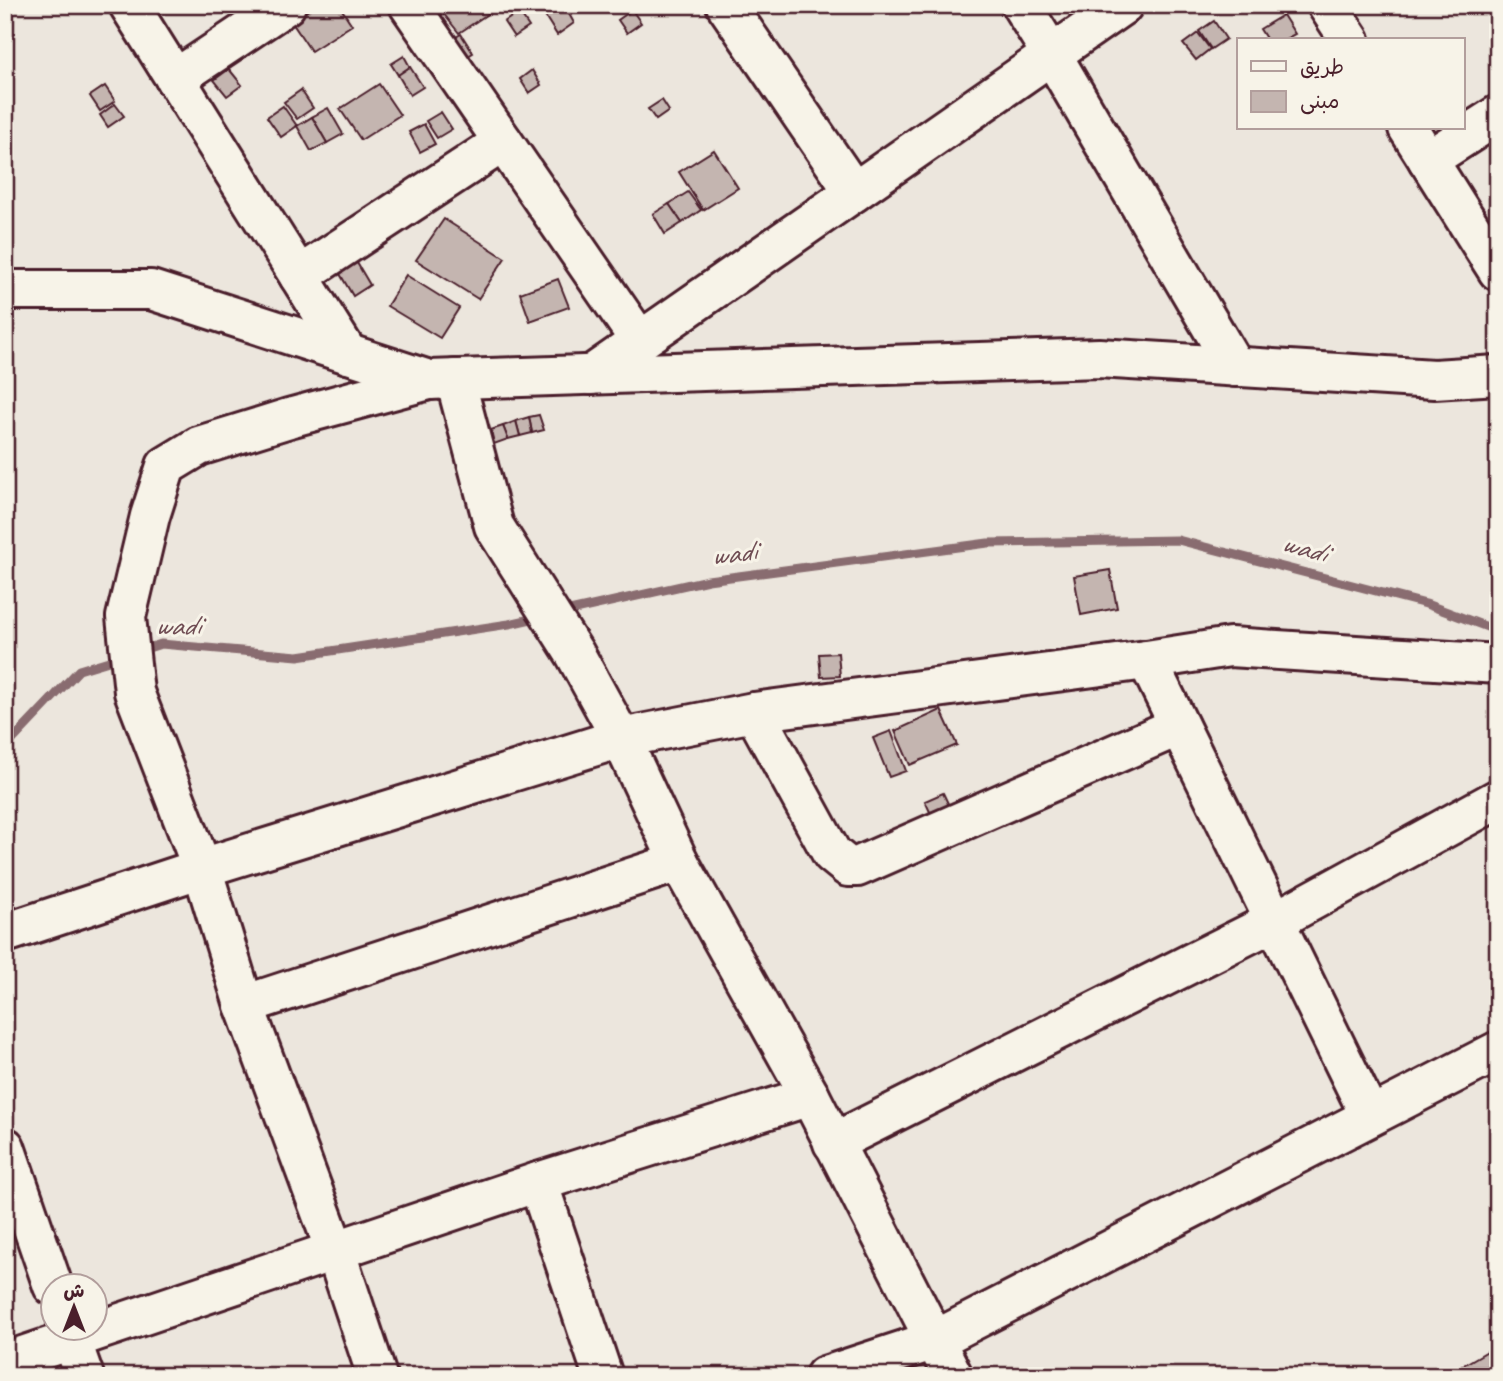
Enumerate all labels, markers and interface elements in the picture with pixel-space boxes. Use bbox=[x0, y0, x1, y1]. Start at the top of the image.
legend bbox=[1237, 38, 1464, 130]
text: طريق bbox=[1300, 54, 1344, 80]
text: مبنى bbox=[1300, 88, 1339, 115]
water label: wadi bbox=[1277, 523, 1338, 573]
water label: wadi bbox=[708, 530, 766, 575]
water label: wadi bbox=[154, 605, 208, 644]
north arrow bbox=[38, 1272, 108, 1342]
text: ش bbox=[64, 1279, 85, 1303]

